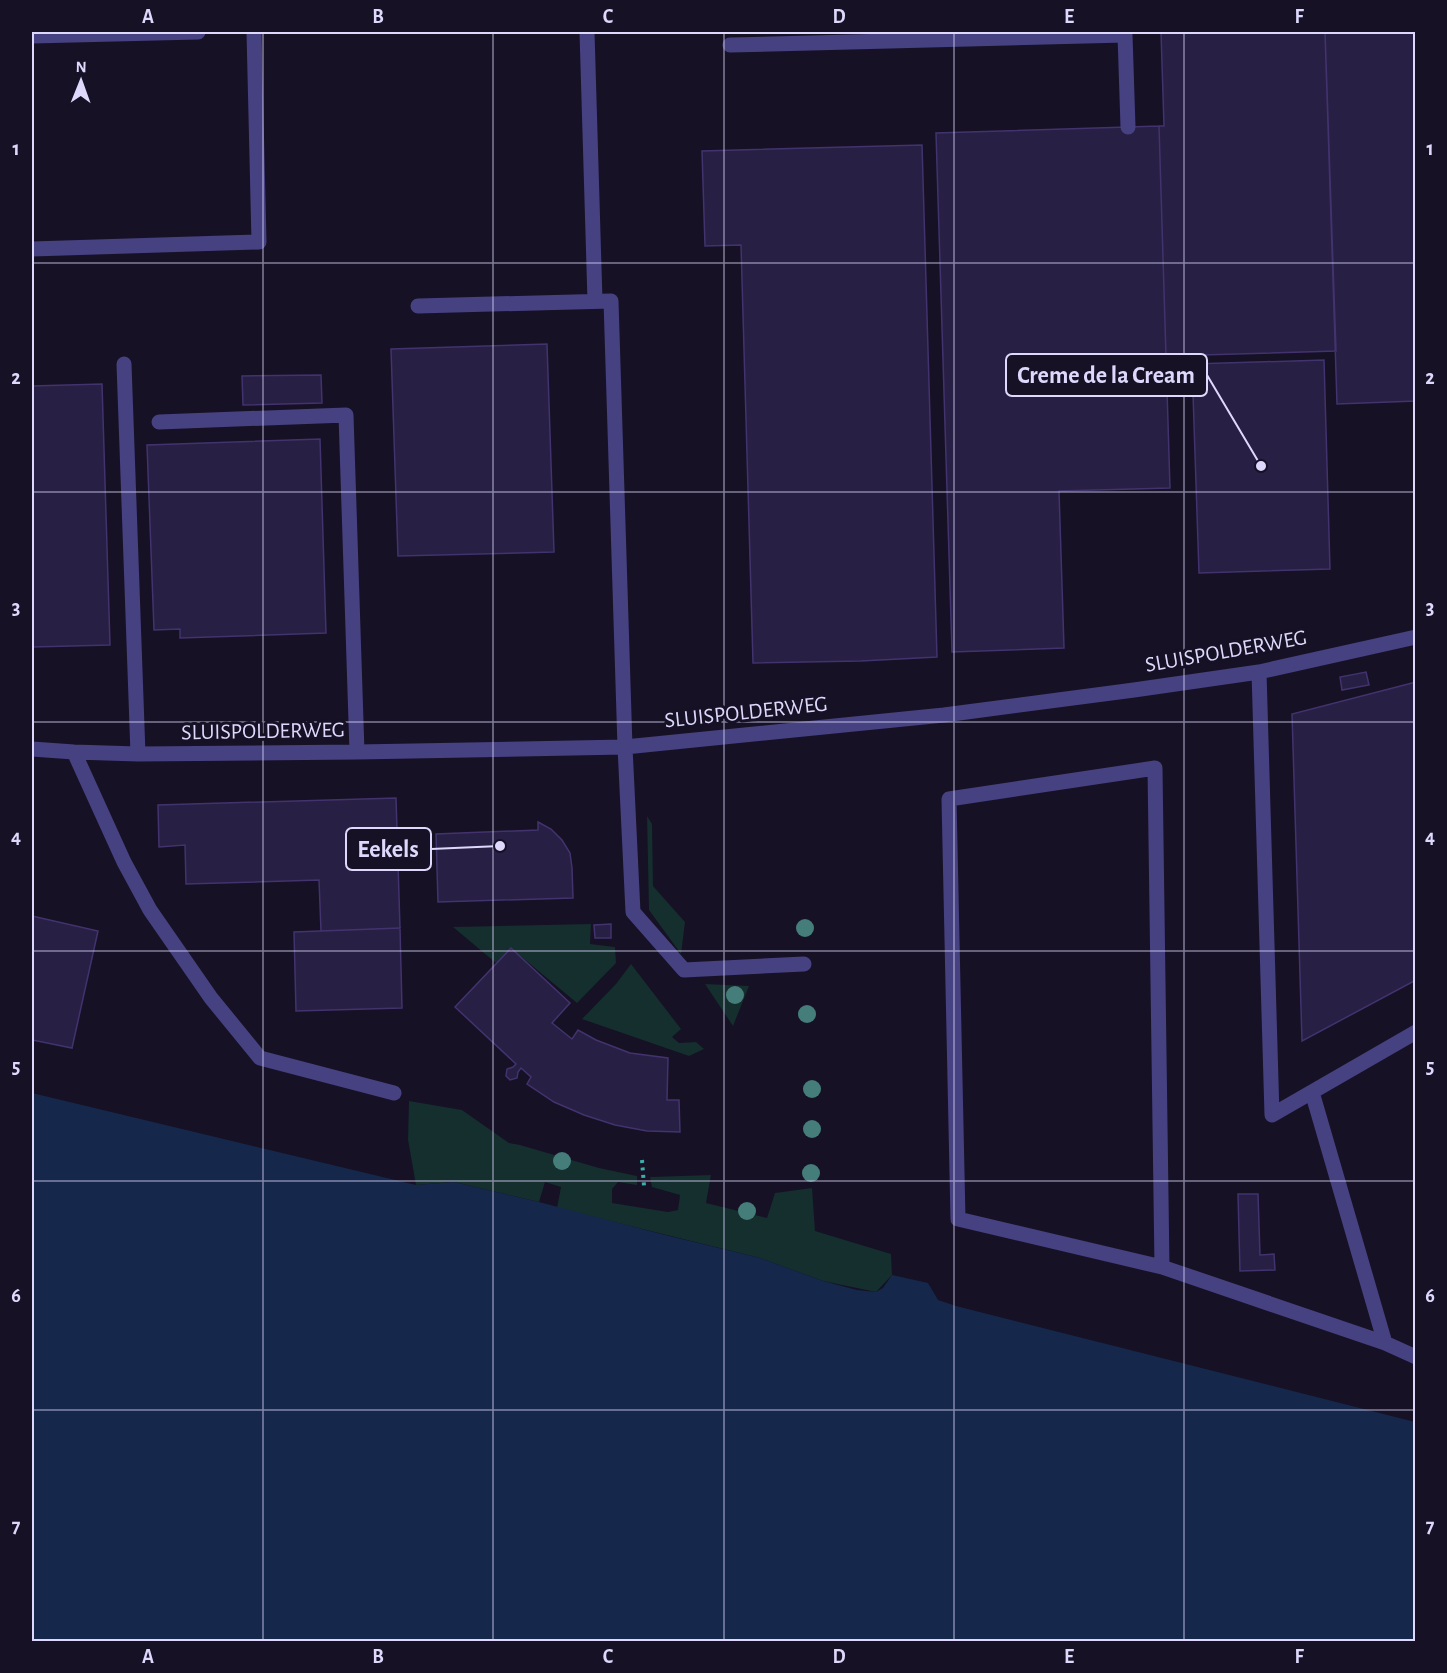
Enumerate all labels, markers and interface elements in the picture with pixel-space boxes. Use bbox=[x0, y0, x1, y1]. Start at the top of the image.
text: A bbox=[142, 7, 154, 27]
text: B bbox=[372, 7, 384, 27]
text: C bbox=[603, 7, 614, 27]
text: D bbox=[832, 7, 846, 27]
text: E bbox=[1064, 7, 1074, 27]
text: F bbox=[1294, 7, 1304, 27]
north arrow bbox=[51, 51, 111, 111]
text: N bbox=[76, 59, 87, 75]
text: 1 bbox=[12, 139, 20, 159]
text: 1 bbox=[1426, 139, 1434, 159]
callout: Creme de la Cream bbox=[1006, 354, 1207, 396]
text: Creme de la Cream bbox=[1017, 364, 1195, 388]
text: 2 bbox=[11, 368, 21, 388]
text: 2 bbox=[1425, 368, 1435, 388]
text: 3 bbox=[12, 598, 20, 618]
text: 3 bbox=[1426, 598, 1434, 618]
street label: SLUISPOLDERWEG bbox=[1143, 626, 1309, 676]
street label: SLUISPOLDERWEG bbox=[663, 692, 829, 732]
street label: SLUISPOLDERWEG bbox=[181, 719, 345, 743]
text: 4 bbox=[11, 827, 21, 847]
text: 4 bbox=[1425, 827, 1435, 847]
callout: Eekels bbox=[346, 828, 431, 870]
text: Eekels bbox=[357, 838, 419, 862]
text: 5 bbox=[12, 1057, 20, 1077]
text: 5 bbox=[1426, 1057, 1434, 1077]
text: 6 bbox=[11, 1286, 21, 1306]
text: 6 bbox=[1425, 1286, 1435, 1306]
text: 7 bbox=[12, 1516, 21, 1536]
text: 7 bbox=[1426, 1516, 1435, 1536]
text: A bbox=[142, 1647, 154, 1667]
text: B bbox=[372, 1647, 384, 1667]
text: C bbox=[603, 1647, 614, 1667]
text: D bbox=[832, 1647, 846, 1667]
text: E bbox=[1064, 1647, 1074, 1667]
text: F bbox=[1294, 1647, 1304, 1667]

